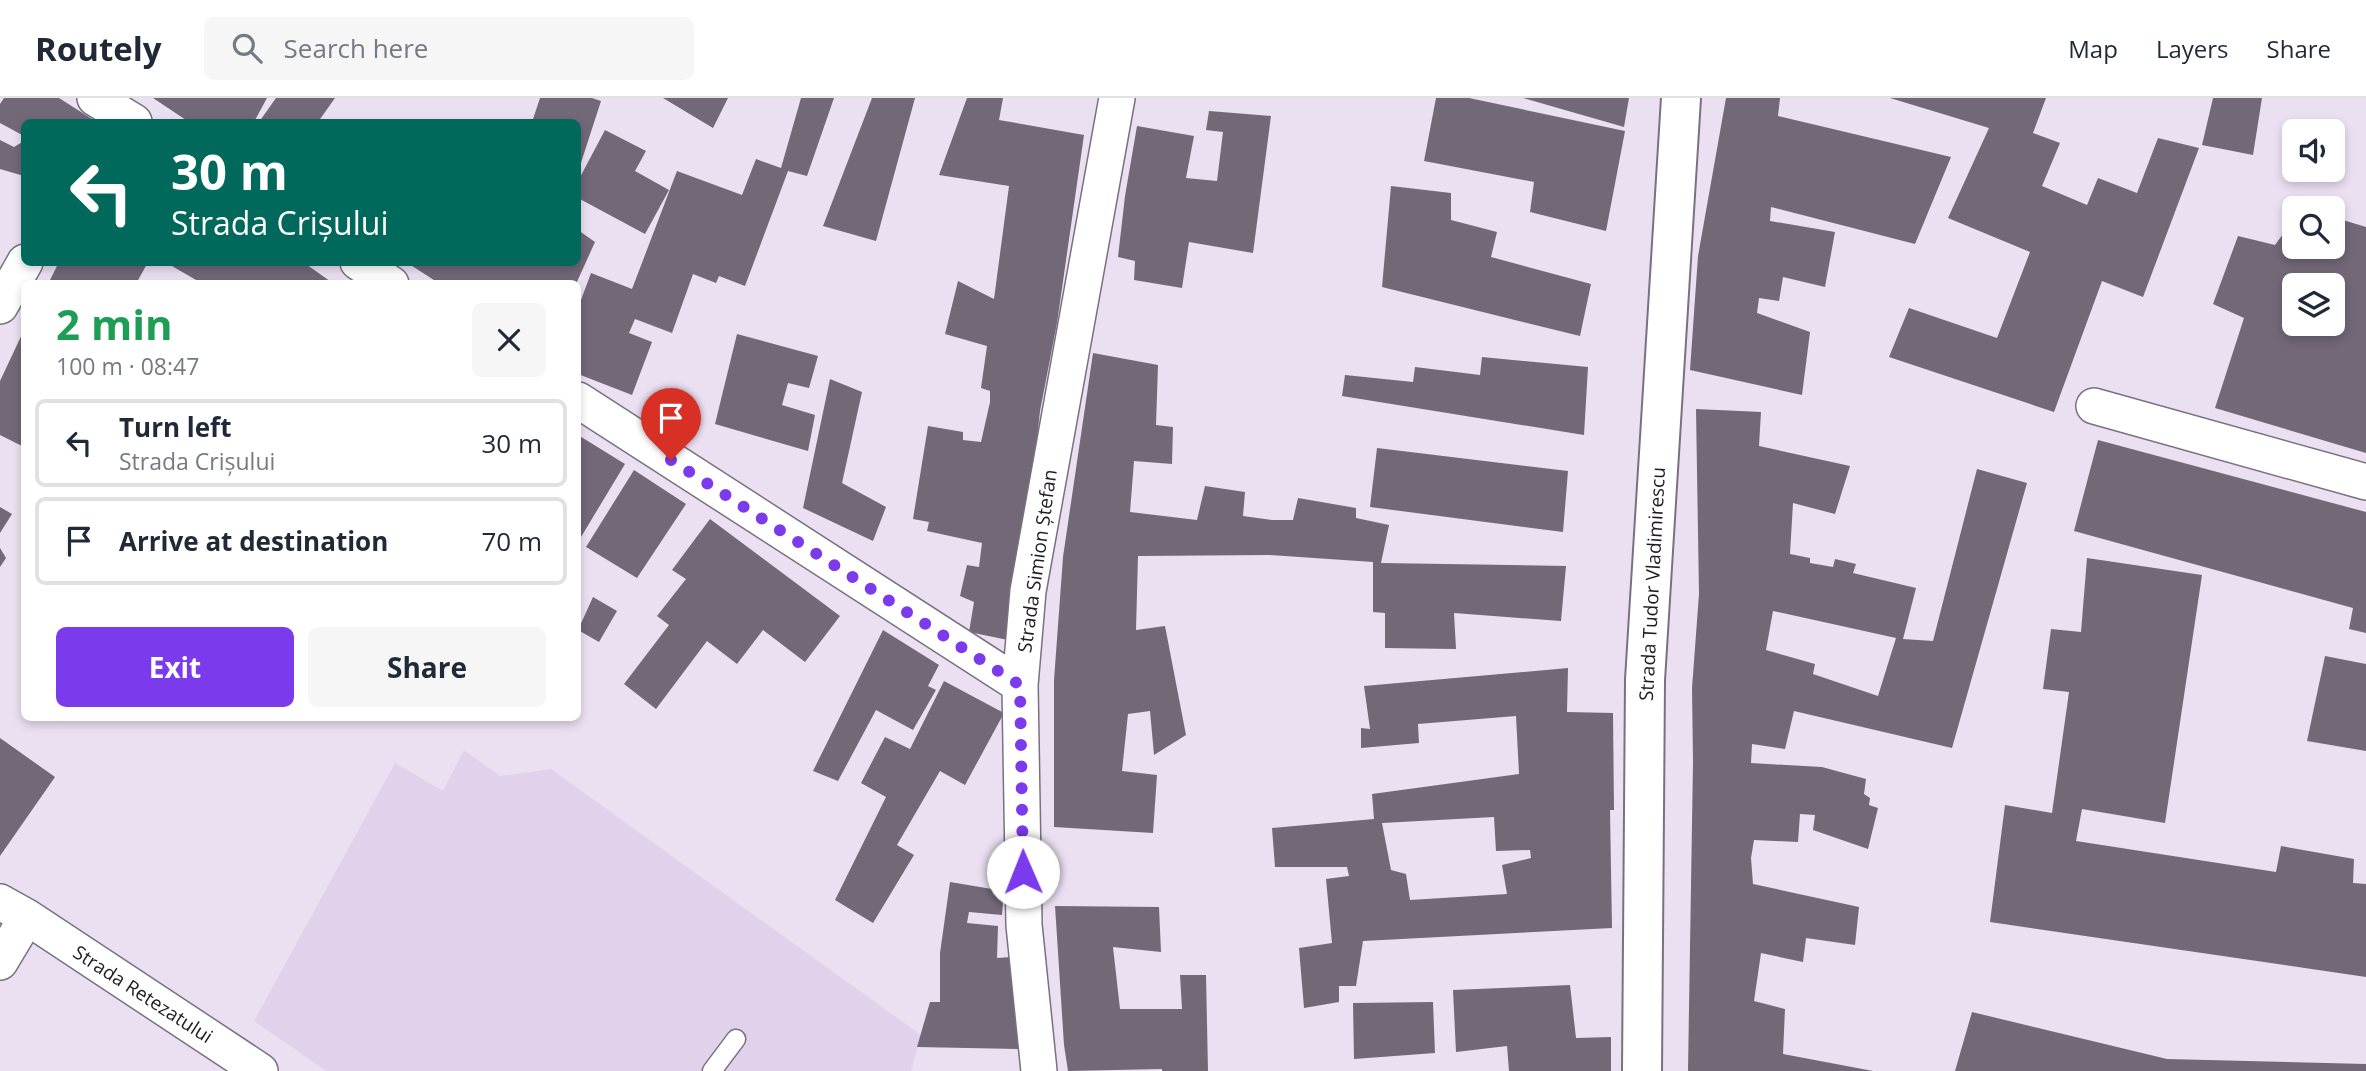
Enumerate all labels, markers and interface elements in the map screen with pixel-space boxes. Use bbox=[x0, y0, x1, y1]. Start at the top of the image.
search box bbox=[204, 17, 694, 80]
text: Routely bbox=[35, 26, 162, 71]
icon: search bbox=[228, 29, 266, 67]
text: Search here bbox=[284, 30, 428, 66]
text: Map bbox=[2068, 32, 2118, 65]
text: Layers bbox=[2156, 32, 2229, 65]
text: Share bbox=[2267, 32, 2331, 65]
map controls bbox=[2282, 119, 2345, 336]
button: sound bbox=[2282, 119, 2345, 182]
text: 30 m bbox=[171, 138, 288, 204]
icon: left bbox=[56, 147, 147, 238]
button: search bbox=[2282, 196, 2345, 259]
text: Strada Crișului bbox=[171, 201, 388, 244]
button: layers bbox=[2282, 273, 2345, 336]
text: 2 min bbox=[56, 295, 173, 352]
button: close bbox=[472, 303, 546, 377]
text: 100 m · 08:47 bbox=[56, 350, 199, 382]
pin bbox=[641, 388, 701, 460]
icon: arrive bbox=[652, 399, 690, 437]
text: Turn left bbox=[119, 409, 231, 445]
icon: left bbox=[60, 424, 98, 462]
text: 30 m bbox=[481, 425, 542, 461]
text: Strada Crișului bbox=[119, 445, 275, 477]
street label: Strada Tudor Vladimirescu bbox=[1633, 466, 1671, 702]
street label: Strada Simion Ștefan bbox=[1011, 468, 1063, 654]
icon: arrive bbox=[60, 522, 98, 560]
text: Arrive at destination bbox=[119, 523, 388, 559]
text: 70 m bbox=[481, 523, 542, 559]
button: Exit bbox=[56, 627, 294, 707]
button: Share bbox=[308, 627, 546, 707]
position arrow bbox=[986, 835, 1060, 909]
street label: Strada Retezatului bbox=[68, 939, 218, 1049]

